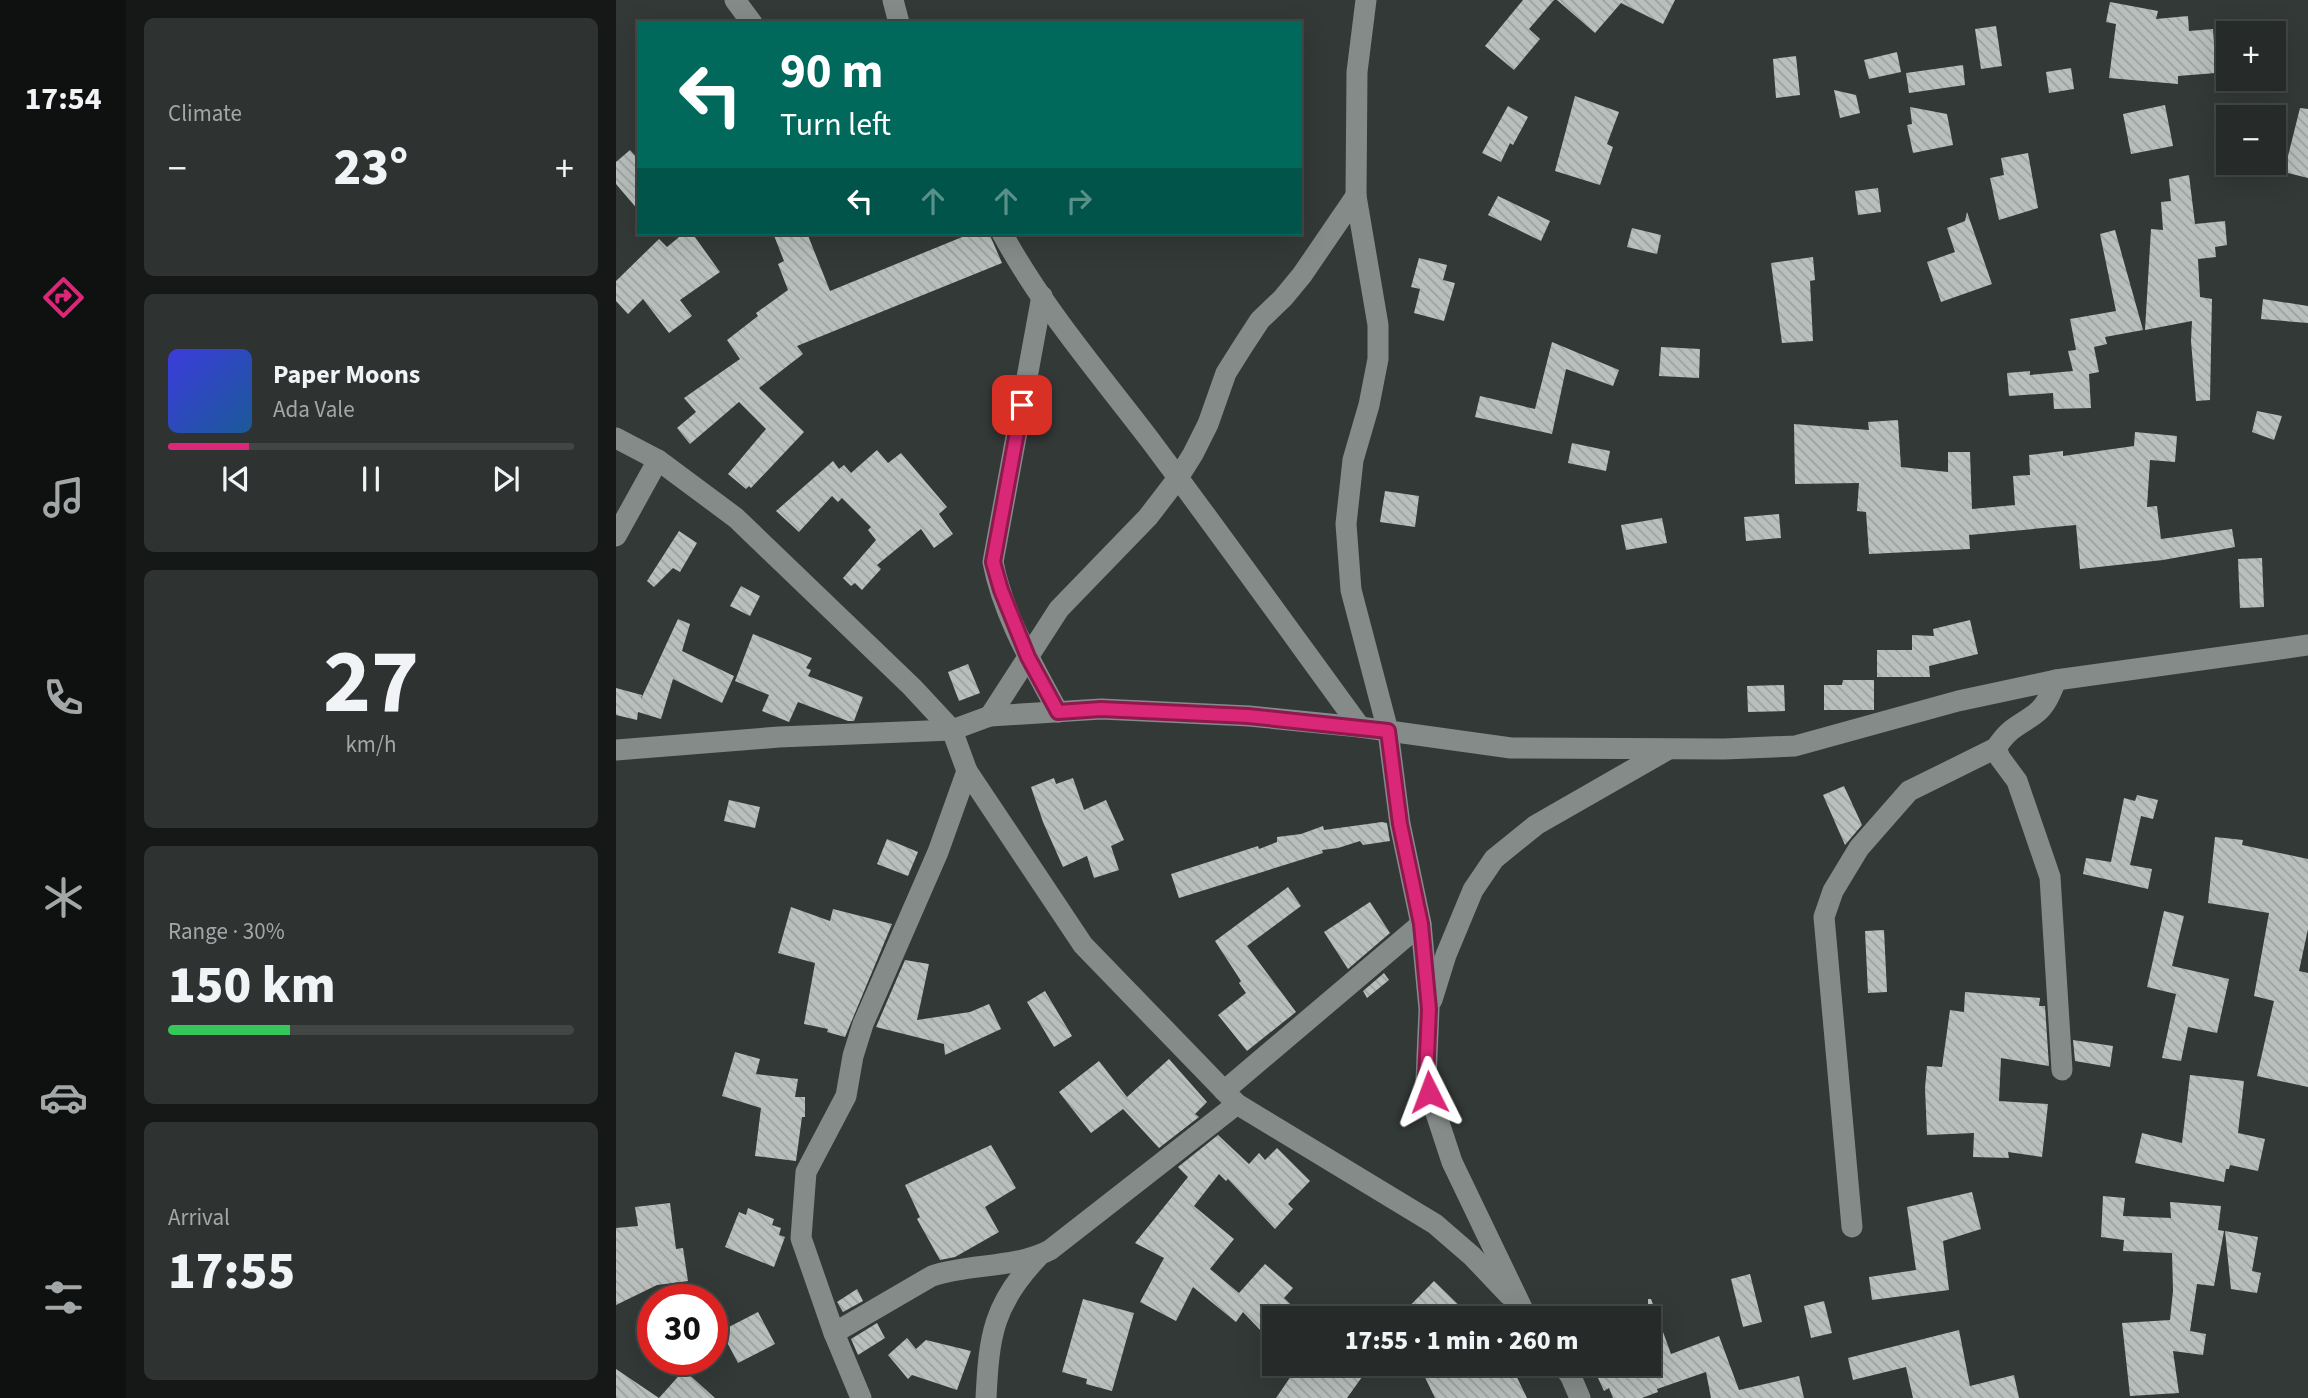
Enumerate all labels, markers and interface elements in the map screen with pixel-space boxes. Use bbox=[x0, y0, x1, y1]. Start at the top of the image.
map controls bbox=[2216, 21, 2286, 175]
button: + bbox=[2216, 21, 2286, 91]
text: 90 m bbox=[780, 37, 884, 107]
icon: left bbox=[665, 49, 756, 140]
text: 17:54 bbox=[24, 76, 102, 122]
text: Climate bbox=[168, 97, 242, 130]
text: Turn left bbox=[780, 102, 891, 148]
button: − bbox=[2216, 105, 2286, 175]
text: 23° bbox=[334, 131, 408, 205]
text: − bbox=[168, 142, 187, 196]
text: + bbox=[555, 142, 574, 196]
icon: left bbox=[841, 182, 879, 220]
icon: ahead bbox=[914, 182, 952, 220]
icon: ahead bbox=[987, 182, 1025, 220]
icon: right bbox=[1060, 182, 1098, 220]
icon: directions bbox=[39, 273, 88, 322]
text: Paper Moons bbox=[273, 356, 420, 393]
pin bbox=[992, 375, 1052, 435]
icon: arrive bbox=[1003, 386, 1041, 424]
text: Ada Vale bbox=[273, 393, 355, 426]
icon: previous bbox=[217, 460, 255, 498]
icon: pause bbox=[352, 460, 390, 498]
icon: next bbox=[487, 460, 525, 498]
icon: music bbox=[39, 473, 88, 522]
text: 27 bbox=[323, 618, 419, 747]
icon: phone bbox=[39, 673, 88, 722]
text: km/h bbox=[345, 728, 397, 761]
icon: climate bbox=[39, 873, 88, 922]
text: Range · 30% bbox=[168, 915, 285, 948]
text: 150 km bbox=[168, 949, 336, 1023]
position arrow bbox=[1392, 1055, 1466, 1129]
icon: car bbox=[39, 1073, 88, 1122]
text: Arrival bbox=[168, 1201, 230, 1234]
text: 17:55 bbox=[168, 1235, 295, 1309]
icon: filters bbox=[39, 1273, 88, 1322]
speed limit sign: 30 bbox=[637, 1284, 728, 1375]
text: 17:55 · 1 min · 260 m bbox=[1345, 1322, 1578, 1359]

